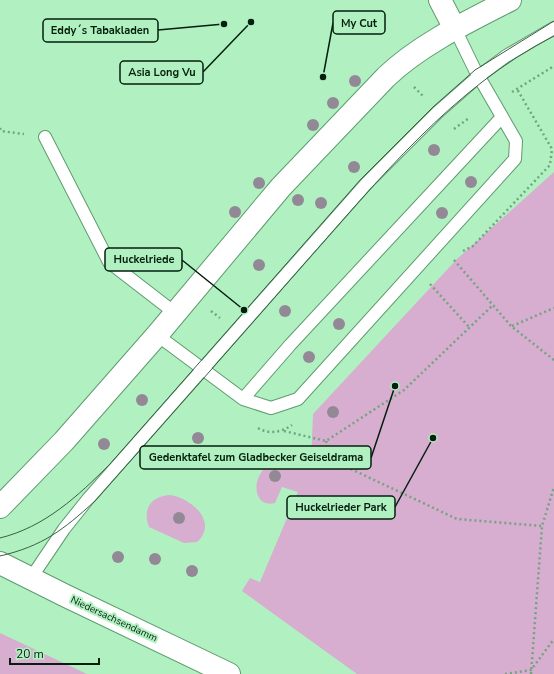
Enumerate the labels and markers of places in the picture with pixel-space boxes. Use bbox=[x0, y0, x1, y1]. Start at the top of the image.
callout: My Cut bbox=[333, 11, 385, 34]
callout: Eddy´s Tabakladen bbox=[43, 19, 158, 42]
callout: Asia Long Vu bbox=[120, 61, 203, 84]
callout: Huckelriede bbox=[105, 248, 182, 271]
callout: Gedenktafel zum Gladbecker Geiseldrama bbox=[140, 446, 371, 469]
callout: Huckelrieder Park bbox=[287, 496, 395, 519]

